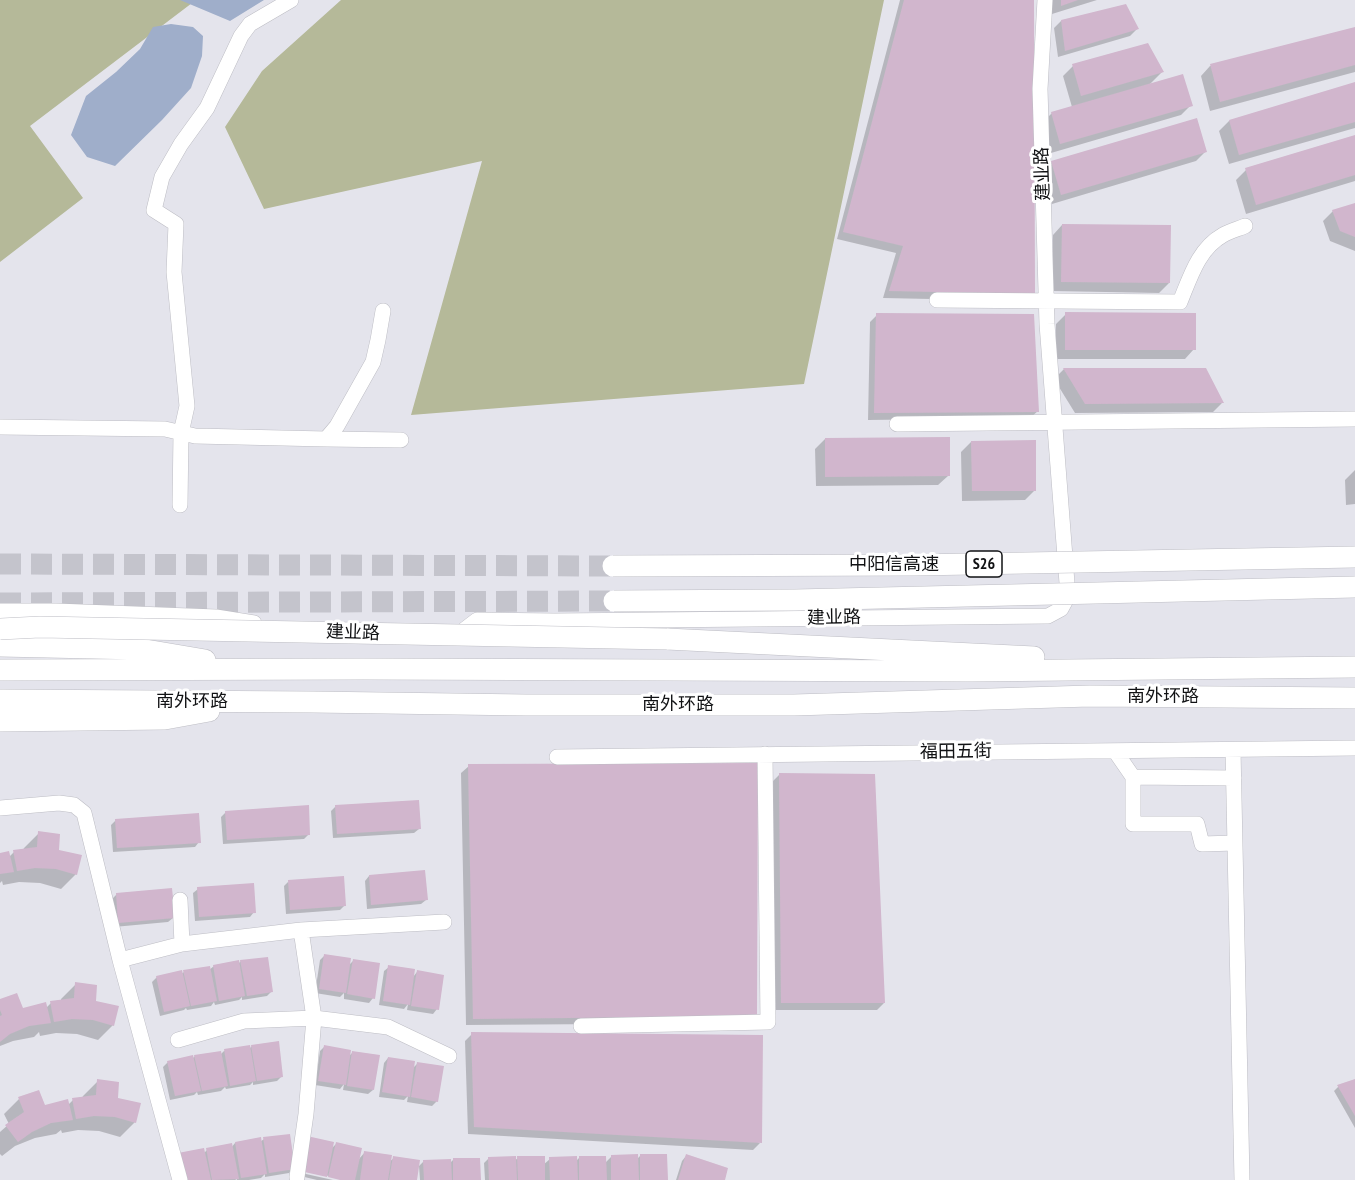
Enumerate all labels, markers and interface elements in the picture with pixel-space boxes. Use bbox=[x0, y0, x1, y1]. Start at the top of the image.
street label: 建业路 bbox=[1031, 147, 1055, 201]
road number: S26 bbox=[966, 551, 1002, 577]
street label: 中阳信高速 bbox=[849, 554, 939, 576]
street label: 建业路 bbox=[807, 607, 861, 629]
street label: 建业路 bbox=[326, 621, 380, 645]
street label: 南外环路 bbox=[1127, 686, 1199, 708]
street label: 南外环路 bbox=[156, 691, 228, 713]
street label: 南外环路 bbox=[642, 694, 714, 716]
street label: 福田五街 bbox=[920, 741, 992, 763]

